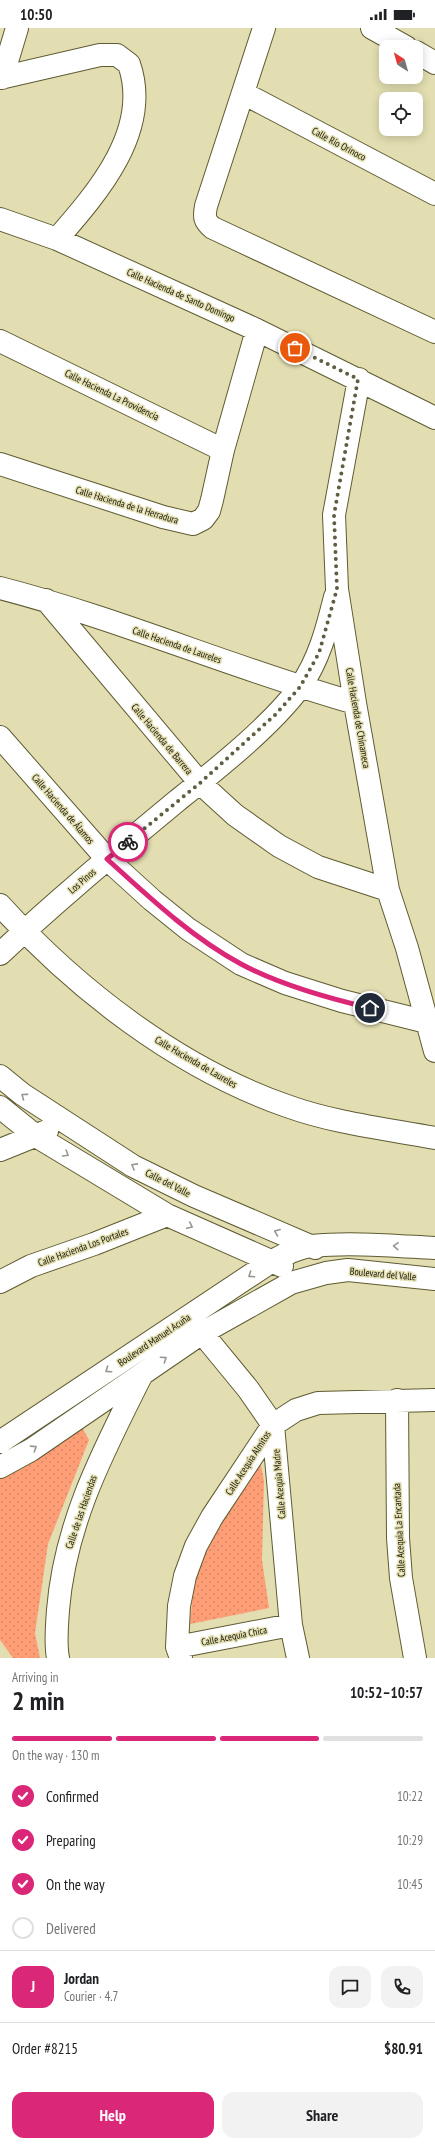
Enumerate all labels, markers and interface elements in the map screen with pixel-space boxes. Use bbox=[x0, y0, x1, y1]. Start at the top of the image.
text: 10:50 bbox=[20, 5, 52, 24]
north arrow bbox=[379, 40, 423, 84]
map controls bbox=[379, 40, 423, 136]
button: locate bbox=[379, 92, 423, 136]
street label: Calle Río Orinoco bbox=[310, 124, 368, 164]
street label: Calle Hacienda de Santo Domingo bbox=[125, 265, 237, 325]
pin bbox=[278, 331, 312, 365]
icon: bag bbox=[284, 337, 306, 359]
street label: Calle Hacienda La Providencia bbox=[63, 366, 161, 424]
street label: Calle Hacienda de la Herradura bbox=[74, 483, 180, 527]
street label: Calle Hacienda de Laureles bbox=[131, 624, 224, 666]
street label: Calle Hacienda de Chinameca bbox=[343, 667, 373, 769]
street label: Calle Hacienda de Barrera bbox=[128, 701, 196, 777]
street label: Calle Hacienda de Álamos bbox=[29, 771, 98, 847]
courier bbox=[108, 822, 148, 862]
icon: bike bbox=[117, 831, 139, 853]
street label: Los Pinos bbox=[66, 865, 99, 897]
pin bbox=[353, 991, 387, 1025]
icon: home bbox=[359, 997, 381, 1019]
street label: Calle Hacienda de Laureles bbox=[152, 1033, 240, 1091]
one-way arrow bbox=[21, 1093, 28, 1100]
one-way arrow bbox=[62, 1149, 69, 1157]
one-way arrow bbox=[130, 1163, 138, 1170]
street label: Calle del Valle bbox=[143, 1166, 193, 1200]
one-way arrow bbox=[186, 1221, 194, 1229]
street label: Calle Hacienda Los Portales bbox=[36, 1224, 130, 1269]
one-way arrow bbox=[273, 1229, 281, 1237]
one-way arrow bbox=[393, 1242, 399, 1251]
street label: Boulevard del Valle bbox=[349, 1265, 417, 1283]
one-way arrow bbox=[248, 1270, 255, 1278]
street label: Boulevard Manuel Acuña bbox=[115, 1311, 193, 1369]
one-way arrow bbox=[160, 1357, 167, 1364]
one-way arrow bbox=[105, 1365, 112, 1373]
street label: Calle Acequia Almitos bbox=[222, 1428, 274, 1498]
one-way arrow bbox=[30, 1445, 37, 1452]
street label: Calle Acequia Madre bbox=[269, 1449, 289, 1519]
street label: Calle de las Haciendas bbox=[62, 1473, 100, 1551]
street label: Calle Acequia La Encantada bbox=[390, 1483, 408, 1577]
street label: Calle Acequia Chica bbox=[200, 1623, 268, 1649]
text: Arriving in bbox=[12, 1669, 59, 1686]
text: 10:52–10:57 bbox=[350, 1683, 423, 1702]
text: 2 min bbox=[12, 1684, 65, 1717]
text: On the way · 130 m bbox=[12, 1747, 99, 1764]
icon: check bbox=[12, 1785, 34, 1807]
text: Confirmed bbox=[46, 1787, 99, 1806]
text: 10:22 bbox=[397, 1788, 423, 1805]
icon: check bbox=[12, 1829, 34, 1851]
text: Preparing bbox=[46, 1831, 96, 1850]
text: 10:29 bbox=[397, 1832, 423, 1849]
icon: check bbox=[12, 1873, 34, 1895]
text: On the way bbox=[46, 1875, 105, 1894]
text: 10:45 bbox=[397, 1876, 423, 1893]
text: Delivered bbox=[46, 1919, 96, 1938]
button: chat bbox=[329, 1966, 371, 2008]
button: phone bbox=[381, 1966, 423, 2008]
text: Jordan bbox=[64, 1969, 99, 1988]
text: J bbox=[31, 1977, 35, 1996]
text: Courier · 4.7 bbox=[64, 1988, 118, 2005]
text: Order #8215 bbox=[12, 2039, 78, 2058]
text: $80.91 bbox=[384, 2039, 423, 2058]
button: Help bbox=[12, 2092, 214, 2138]
button: Share bbox=[222, 2092, 423, 2138]

